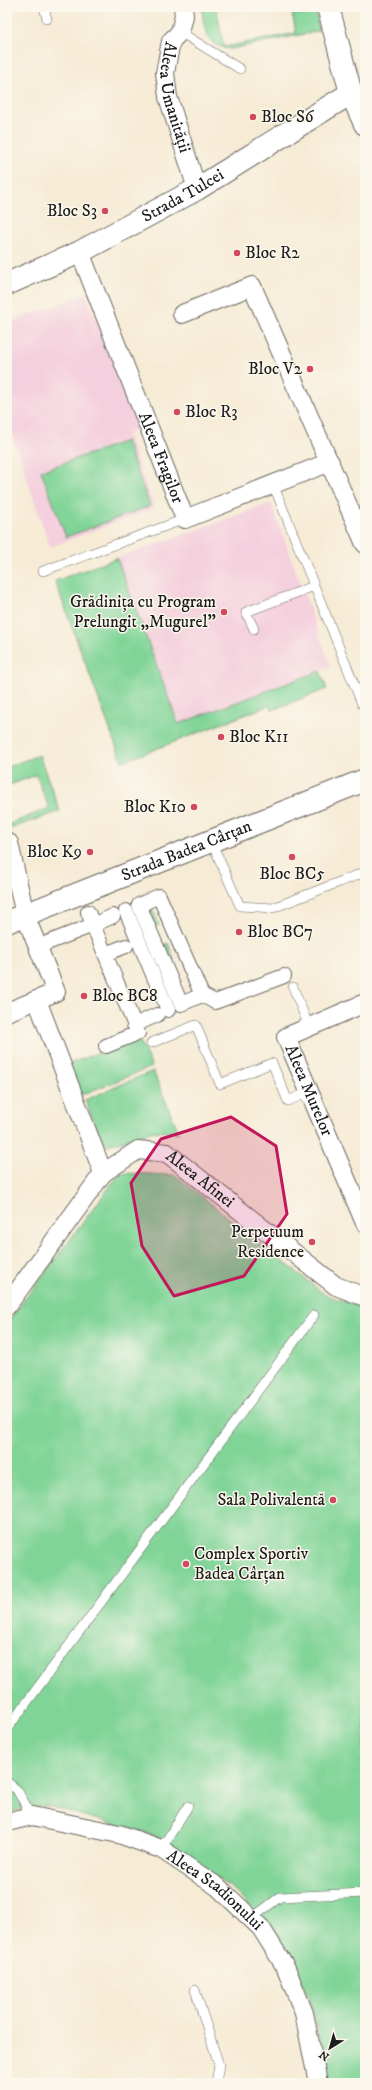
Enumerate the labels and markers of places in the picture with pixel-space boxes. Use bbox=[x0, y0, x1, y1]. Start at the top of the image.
place label: Bloc S6 bbox=[261, 106, 315, 128]
marker: Bloc S6 bbox=[248, 112, 258, 122]
place label: Bloc S3 bbox=[47, 200, 97, 222]
marker: Bloc S3 bbox=[100, 206, 110, 216]
place label: Bloc R2 bbox=[245, 242, 300, 264]
marker: Bloc R2 bbox=[232, 248, 242, 258]
place label: Bloc V2 bbox=[248, 358, 303, 380]
marker: Bloc V2 bbox=[305, 364, 315, 374]
place label: Bloc R3 bbox=[185, 401, 238, 423]
marker: Bloc R3 bbox=[172, 407, 182, 417]
place label: Grădinița cu Program Prelungit „Mugurel” bbox=[70, 591, 216, 633]
marker: Grădinița cu Program Prelungit „Mugurel” bbox=[219, 607, 229, 617]
place label: Bloc K11 bbox=[229, 726, 288, 748]
marker: Bloc K11 bbox=[216, 732, 226, 742]
place label: Bloc K10 bbox=[124, 796, 186, 818]
marker: Bloc K10 bbox=[189, 802, 199, 812]
place label: Bloc K9 bbox=[27, 841, 82, 863]
marker: Bloc K9 bbox=[85, 847, 95, 857]
marker: Bloc BC5 bbox=[287, 852, 297, 862]
place label: Bloc BC5 bbox=[259, 863, 325, 885]
place label: Bloc BC7 bbox=[247, 921, 313, 943]
marker: Bloc BC7 bbox=[234, 927, 244, 937]
place label: Bloc BC8 bbox=[92, 985, 158, 1007]
marker: Bloc BC8 bbox=[79, 991, 89, 1001]
place label: Perpetuum Residence bbox=[231, 1221, 304, 1263]
marker: Perpetuum Residence bbox=[307, 1237, 317, 1247]
place label: Sala Polivalentă bbox=[217, 1489, 326, 1511]
marker: Sala Polivalentă bbox=[328, 1495, 338, 1505]
place label: Complex Sportiv Badea Cârțan bbox=[194, 1543, 309, 1585]
marker: Complex Sportiv Badea Cârțan bbox=[181, 1559, 191, 1569]

